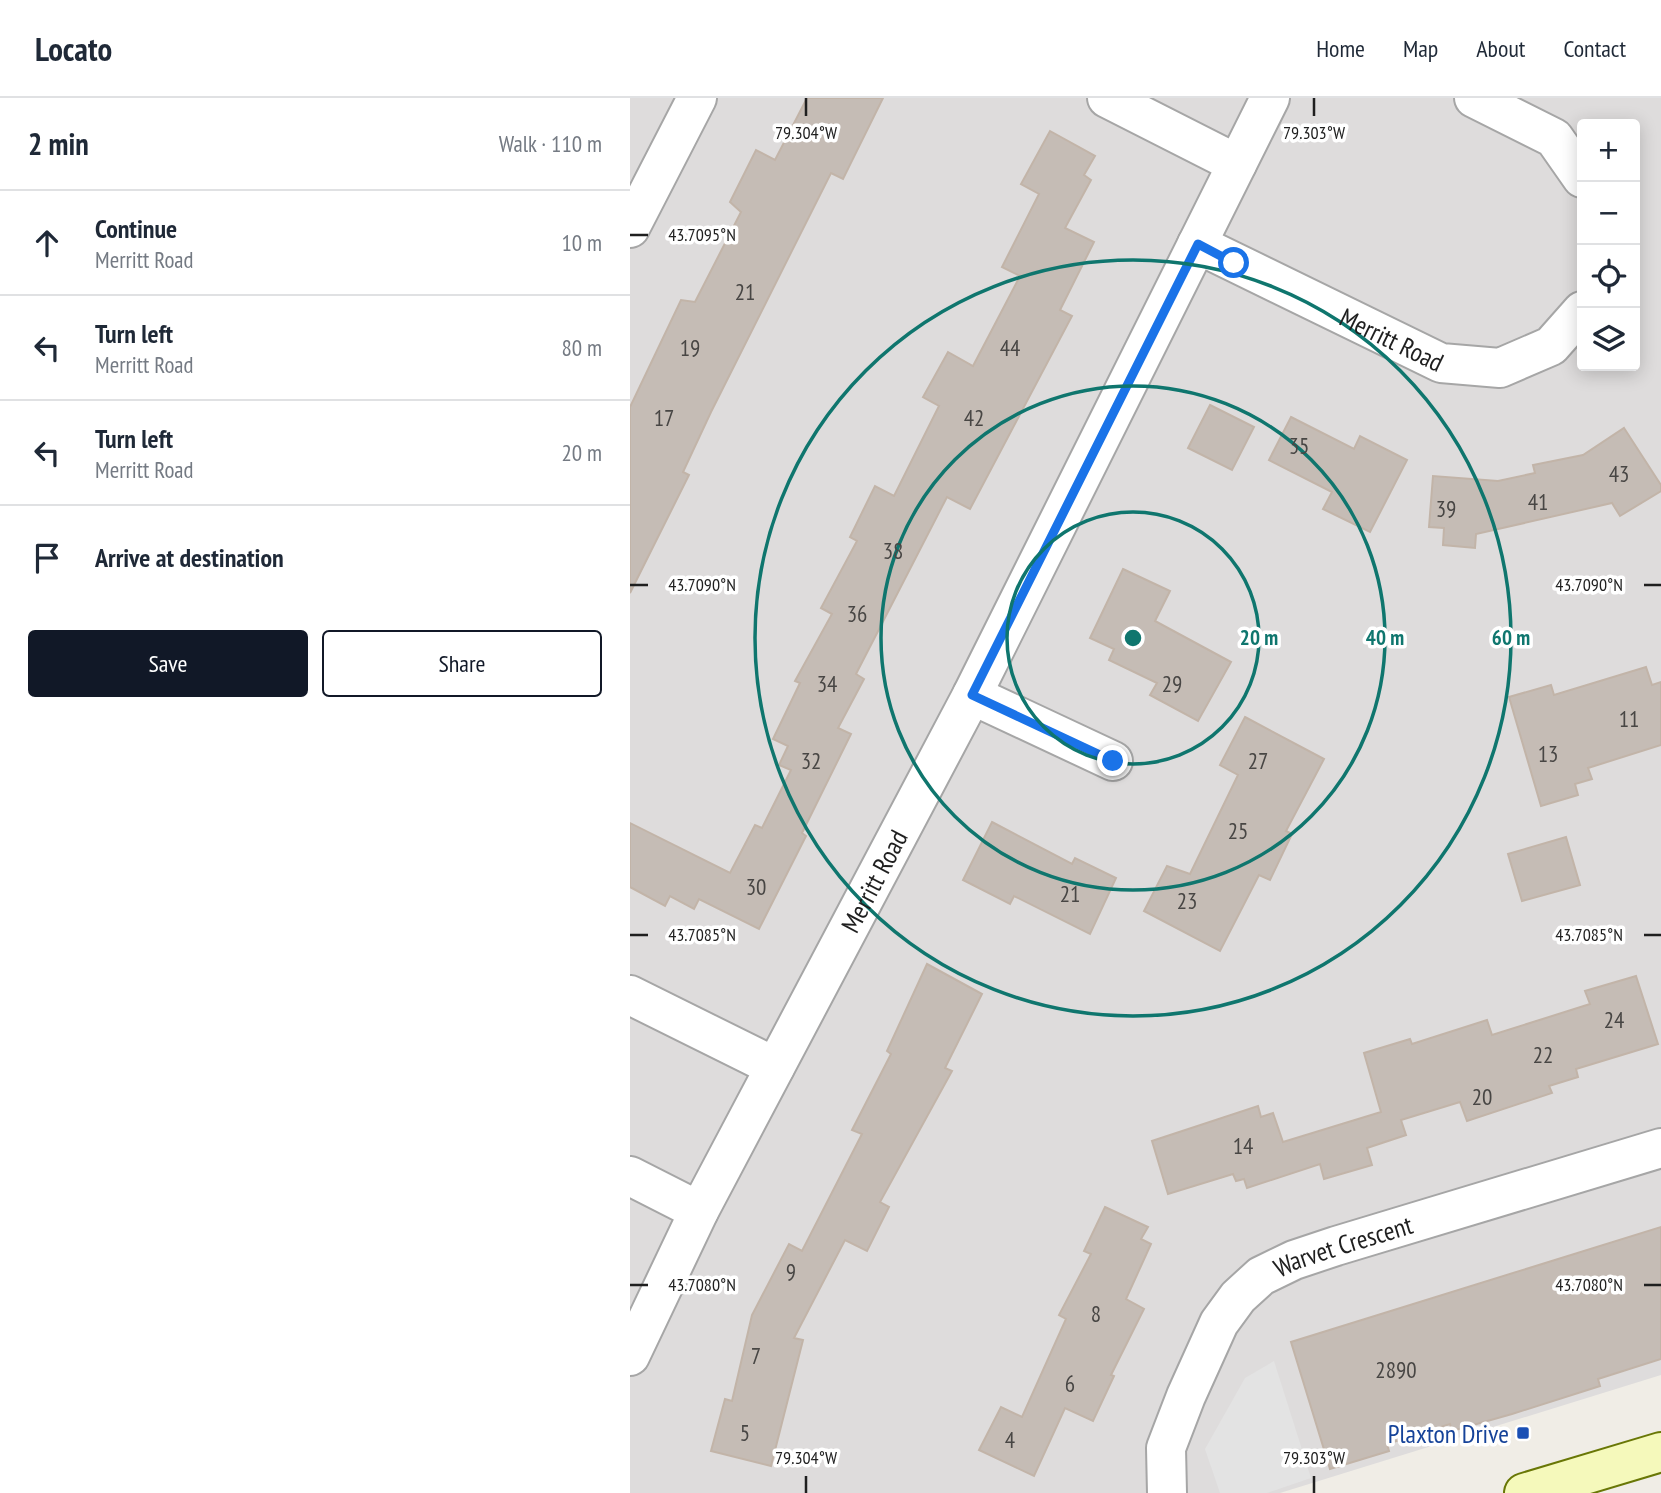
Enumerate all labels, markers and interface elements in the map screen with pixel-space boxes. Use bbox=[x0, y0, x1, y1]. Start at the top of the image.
text: Locato bbox=[35, 27, 112, 70]
text: Home bbox=[1316, 33, 1365, 64]
text: Map bbox=[1403, 33, 1438, 64]
text: About bbox=[1476, 33, 1525, 64]
text: Contact bbox=[1563, 33, 1626, 64]
map controls bbox=[1577, 119, 1640, 371]
button: + bbox=[1577, 119, 1640, 182]
text: 79.304°W bbox=[775, 121, 837, 144]
text: 79.303°W bbox=[1283, 121, 1345, 144]
text: 2 min bbox=[28, 124, 89, 163]
text: Walk · 110 m bbox=[499, 129, 602, 158]
button: − bbox=[1577, 182, 1640, 245]
text: Continue bbox=[95, 212, 177, 245]
text: 43.7095°N bbox=[668, 223, 736, 246]
icon: ahead bbox=[28, 224, 66, 262]
text: 10 m bbox=[561, 228, 602, 257]
text: Merritt Road bbox=[95, 245, 194, 274]
button: locate bbox=[1577, 245, 1640, 308]
route start bbox=[1218, 247, 1249, 278]
house number: 21 bbox=[735, 277, 755, 306]
street label: Merritt Road bbox=[1335, 300, 1449, 378]
button: layers bbox=[1577, 308, 1640, 371]
text: Turn left bbox=[95, 317, 173, 350]
icon: left bbox=[28, 329, 66, 367]
text: 80 m bbox=[561, 333, 602, 362]
house number: 19 bbox=[680, 333, 700, 362]
house number: 44 bbox=[1000, 333, 1020, 362]
text: Merritt Road bbox=[95, 350, 194, 379]
house number: 17 bbox=[654, 403, 674, 432]
house number: 42 bbox=[964, 403, 984, 432]
text: Turn left bbox=[95, 422, 173, 455]
house number: 35 bbox=[1289, 431, 1309, 460]
icon: left bbox=[28, 434, 66, 472]
text: 20 m bbox=[561, 438, 602, 467]
text: Merritt Road bbox=[95, 455, 194, 484]
house number: 43 bbox=[1609, 459, 1629, 488]
house number: 41 bbox=[1528, 487, 1548, 516]
house number: 39 bbox=[1436, 494, 1456, 523]
house number: 38 bbox=[883, 536, 903, 565]
icon: arrive bbox=[28, 539, 66, 577]
text: Arrive at destination bbox=[95, 541, 284, 574]
text: 43.7090°N bbox=[668, 573, 736, 596]
text: 43.7090°N bbox=[1555, 573, 1623, 596]
house number: 36 bbox=[847, 599, 867, 628]
text: 20 m bbox=[1240, 624, 1278, 651]
text: 40 m bbox=[1366, 624, 1404, 651]
text: 60 m bbox=[1492, 624, 1530, 651]
centre of rings bbox=[1121, 626, 1145, 650]
button: Save bbox=[28, 630, 308, 697]
button: Share bbox=[322, 630, 602, 697]
house number: 34 bbox=[817, 669, 837, 698]
house number: 29 bbox=[1162, 669, 1182, 698]
house number: 11 bbox=[1619, 704, 1639, 733]
house number: 13 bbox=[1538, 739, 1558, 768]
route end bbox=[1097, 745, 1128, 776]
house number: 32 bbox=[801, 746, 821, 775]
house number: 27 bbox=[1248, 746, 1268, 775]
house number: 25 bbox=[1228, 816, 1248, 845]
street label: Merritt Road bbox=[833, 824, 914, 938]
house number: 30 bbox=[746, 872, 766, 901]
house number: 21 bbox=[1060, 879, 1080, 908]
house number: 23 bbox=[1177, 886, 1197, 915]
text: 43.7085°N bbox=[668, 923, 736, 946]
text: 43.7085°N bbox=[1555, 923, 1623, 946]
house number: 24 bbox=[1604, 1005, 1624, 1034]
house number: 22 bbox=[1533, 1040, 1553, 1069]
house number: 20 bbox=[1472, 1082, 1492, 1111]
house number: 14 bbox=[1233, 1131, 1253, 1160]
street label: Warvet Crescent bbox=[1268, 1207, 1416, 1284]
house number: 9 bbox=[786, 1257, 796, 1286]
text: 43.7080°N bbox=[668, 1273, 736, 1296]
text: 43.7080°N bbox=[1555, 1273, 1623, 1296]
house number: 8 bbox=[1091, 1299, 1101, 1328]
house number: 7 bbox=[751, 1341, 761, 1370]
house number: 2890 bbox=[1375, 1355, 1417, 1384]
house number: 6 bbox=[1065, 1369, 1075, 1398]
place label: Plaxton Drive bbox=[1388, 1417, 1509, 1450]
house number: 5 bbox=[740, 1418, 750, 1447]
house number: 4 bbox=[1005, 1425, 1015, 1454]
marker: Plaxton Drive bbox=[1515, 1425, 1531, 1441]
text: 79.304°W bbox=[775, 1446, 837, 1469]
text: 79.303°W bbox=[1283, 1446, 1345, 1469]

